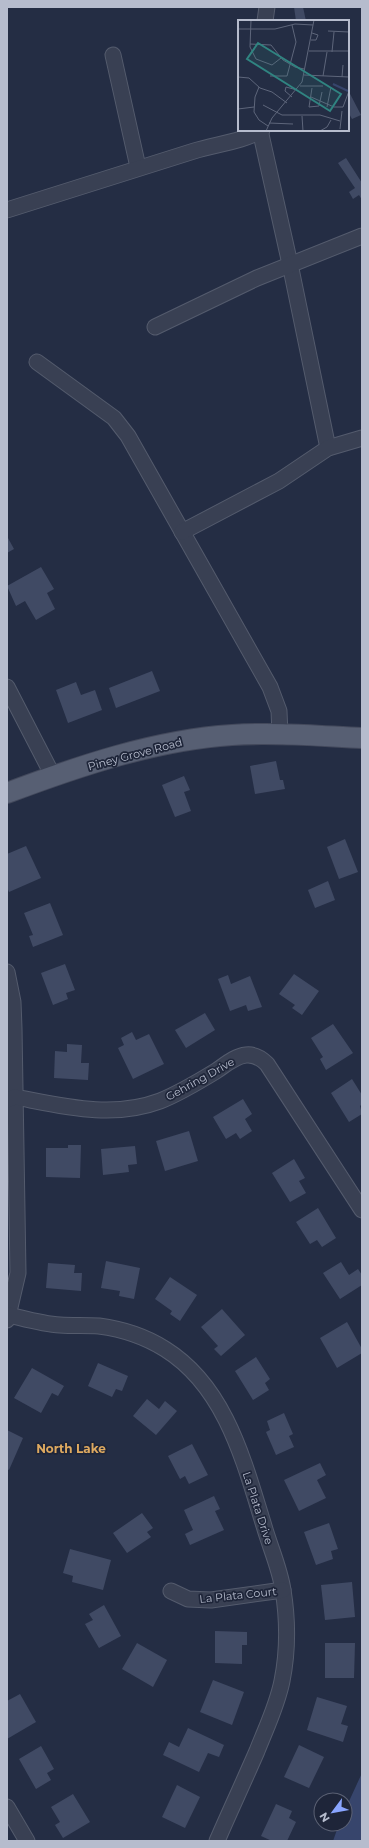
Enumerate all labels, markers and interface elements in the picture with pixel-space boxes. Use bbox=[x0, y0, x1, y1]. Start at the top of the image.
inset map bbox=[238, 20, 349, 131]
street label: Piney Grove Road bbox=[86, 735, 184, 773]
street label: Gehring Drive bbox=[163, 1054, 237, 1104]
district label: North Lake bbox=[36, 1441, 106, 1456]
street label: La Plata Drive bbox=[240, 1470, 276, 1546]
street label: La Plata Court bbox=[199, 1584, 278, 1606]
north arrow bbox=[313, 1792, 353, 1832]
text: N bbox=[316, 1810, 333, 1825]

